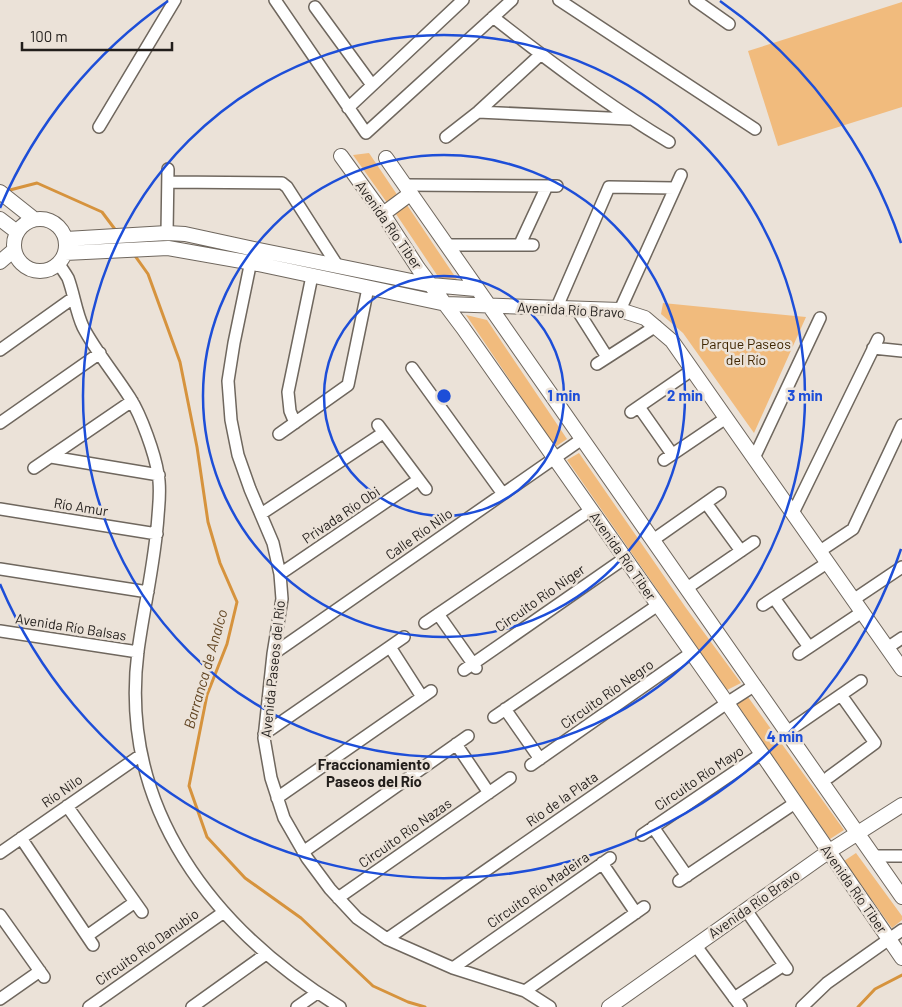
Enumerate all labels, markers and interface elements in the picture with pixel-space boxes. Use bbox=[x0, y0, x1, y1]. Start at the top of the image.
scale bar bbox=[22, 20, 172, 52]
text: 100 m bbox=[30, 27, 68, 45]
street label: Avenida Río Tiber bbox=[353, 177, 426, 272]
street label: Avenida Río Bravo bbox=[517, 298, 625, 321]
park label: Parque Paseos del Río bbox=[701, 335, 791, 368]
text: 1 min bbox=[548, 386, 580, 404]
text: 2 min bbox=[667, 386, 703, 404]
text: 3 min bbox=[787, 386, 823, 404]
centre of rings bbox=[435, 387, 453, 405]
street label: Privada Río Obi bbox=[299, 482, 383, 547]
street label: Río Amur bbox=[53, 494, 109, 519]
street label: Calle Río Nilo bbox=[382, 504, 456, 563]
street label: Avenida Río Tiber bbox=[587, 508, 660, 603]
street label: Circuito Río Niger bbox=[491, 560, 588, 635]
street label: Avenida Paseos del Río bbox=[257, 600, 288, 738]
water label: Barranca de Analco bbox=[179, 607, 231, 730]
street label: Avenida Río Balsas bbox=[14, 609, 128, 644]
street label: Circuito Río Negro bbox=[557, 655, 657, 732]
text: 4 min bbox=[767, 727, 803, 745]
street label: Circuito Río Mayo bbox=[651, 742, 746, 814]
district label: Fraccionamiento Paseos del Río bbox=[318, 755, 430, 790]
street label: Río de la Plata bbox=[522, 768, 601, 830]
street label: Río Nilo bbox=[38, 770, 85, 811]
street label: Circuito Río Nazas bbox=[355, 794, 455, 871]
street label: Avenida Río Tiber bbox=[818, 841, 891, 936]
street label: Circuito Río Madeira bbox=[483, 848, 592, 931]
street label: Avenida Río Bravo bbox=[705, 866, 803, 941]
street label: Circuito Río Danubio bbox=[92, 905, 202, 989]

